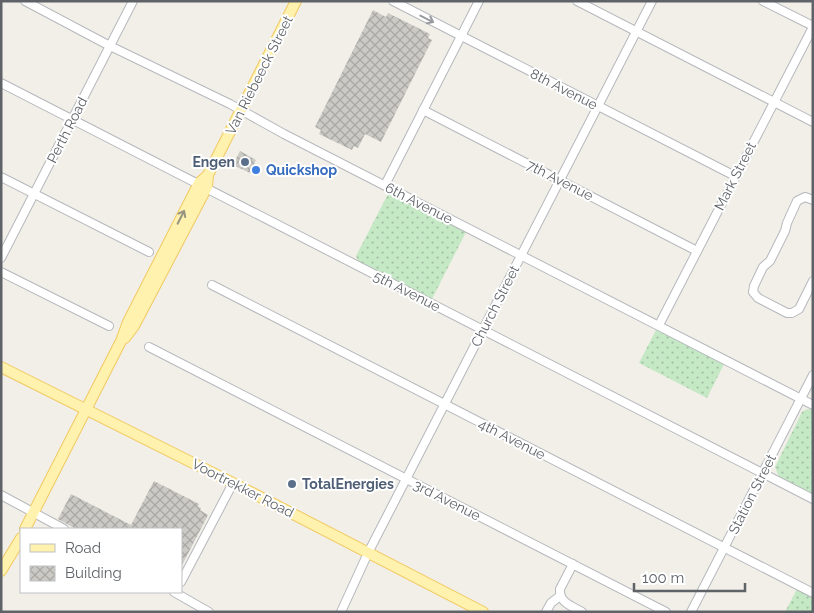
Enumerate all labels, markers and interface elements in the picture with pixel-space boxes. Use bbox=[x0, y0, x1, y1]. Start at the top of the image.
street label: Van Riebeeck Street bbox=[222, 13, 296, 137]
one-way arrow bbox=[419, 15, 434, 24]
street label: 8th Avenue bbox=[528, 65, 600, 113]
street label: Perth Road bbox=[44, 94, 90, 166]
street label: Mark Street bbox=[711, 139, 759, 213]
place label: Engen bbox=[192, 154, 235, 170]
marker: Engen bbox=[239, 156, 251, 168]
street label: 7th Avenue bbox=[524, 156, 596, 204]
place label: Quickshop bbox=[266, 162, 337, 178]
marker: Quickshop bbox=[250, 164, 262, 176]
street label: 6th Avenue bbox=[383, 179, 455, 227]
one-way arrow bbox=[176, 210, 186, 225]
street label: Church Street bbox=[468, 262, 522, 349]
street label: 5th Avenue bbox=[371, 267, 443, 315]
street label: 4th Avenue bbox=[476, 415, 548, 463]
street label: Station Street bbox=[725, 451, 779, 537]
street label: Voortrekker Road bbox=[189, 455, 297, 521]
place label: TotalEnergies bbox=[302, 476, 394, 492]
street label: 3rd Avenue bbox=[411, 476, 483, 524]
marker: TotalEnergies bbox=[286, 478, 298, 490]
legend bbox=[20, 528, 182, 593]
text: Road bbox=[65, 539, 101, 557]
scale bar bbox=[634, 560, 745, 592]
text: Building bbox=[65, 564, 122, 582]
text: 100 m bbox=[642, 569, 684, 587]

